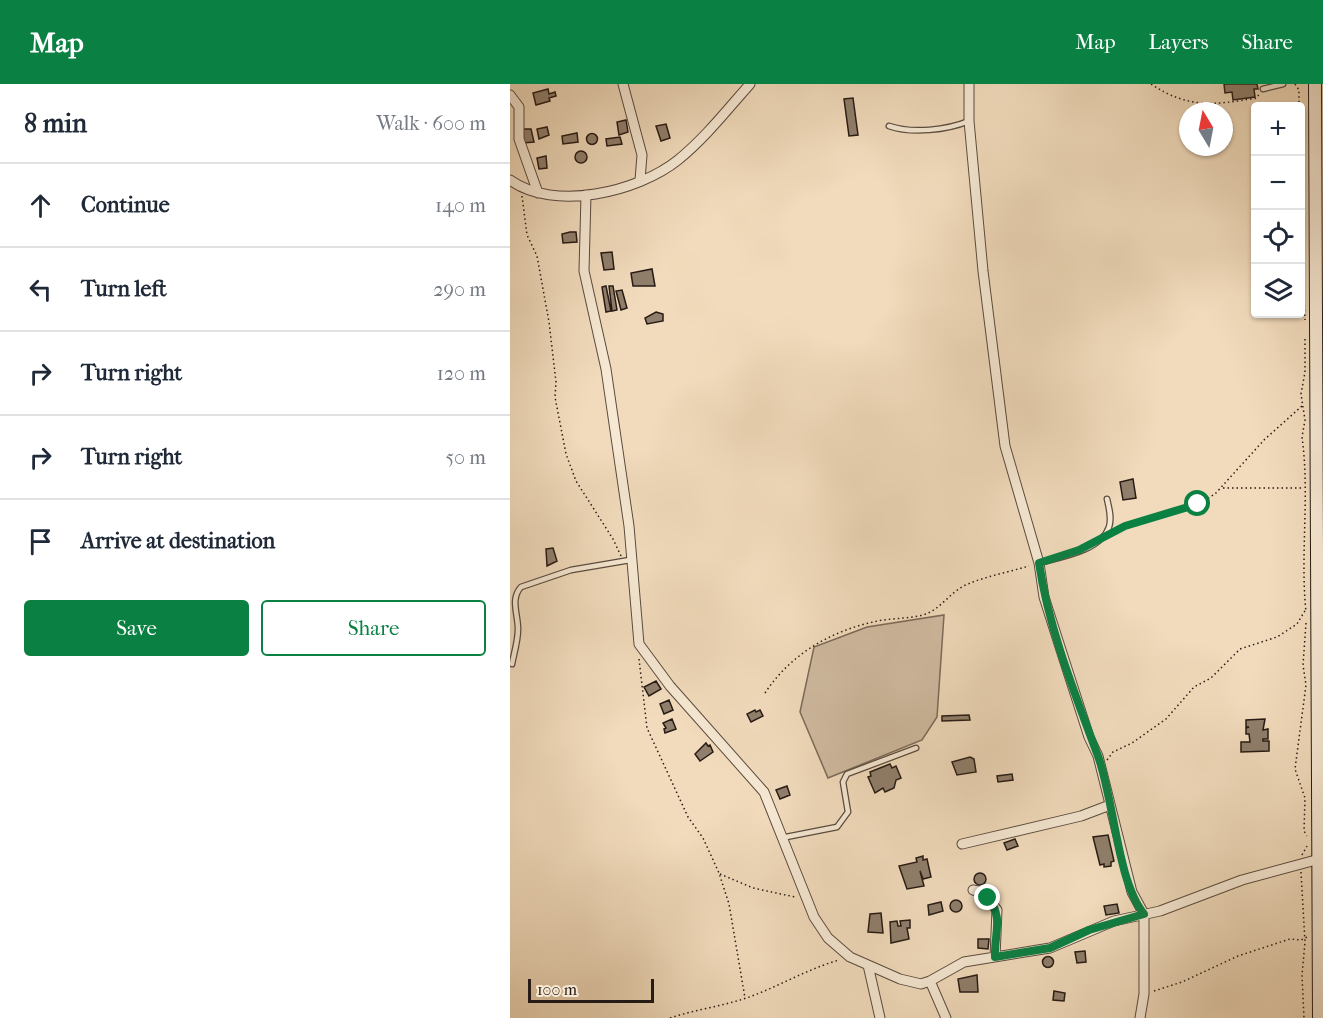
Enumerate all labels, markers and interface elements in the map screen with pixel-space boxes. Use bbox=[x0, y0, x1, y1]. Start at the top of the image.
text: Map bbox=[30, 26, 84, 59]
text: Map bbox=[1075, 30, 1116, 54]
text: Layers bbox=[1149, 30, 1208, 54]
text: Share bbox=[1241, 30, 1293, 54]
north arrow bbox=[1179, 102, 1233, 156]
map controls bbox=[1251, 102, 1305, 318]
button: + bbox=[1251, 102, 1305, 156]
text: 8 min bbox=[24, 108, 87, 139]
text: Walk · 600 m bbox=[376, 112, 486, 135]
button: − bbox=[1251, 156, 1305, 210]
icon: ahead bbox=[24, 189, 57, 222]
text: Continue bbox=[81, 192, 170, 218]
text: 140 m bbox=[435, 194, 486, 217]
button: locate bbox=[1251, 210, 1305, 264]
button: layers bbox=[1251, 264, 1305, 318]
icon: left bbox=[24, 273, 57, 306]
text: Turn left bbox=[81, 276, 167, 302]
text: 290 m bbox=[433, 278, 486, 301]
icon: right bbox=[24, 357, 57, 390]
text: Turn right bbox=[81, 360, 182, 386]
text: 120 m bbox=[437, 362, 486, 385]
icon: right bbox=[24, 441, 57, 474]
text: Turn right bbox=[81, 444, 182, 470]
text: 50 m bbox=[445, 446, 486, 469]
route start bbox=[1184, 490, 1210, 516]
icon: arrive bbox=[24, 525, 57, 558]
text: Arrive at destination bbox=[81, 528, 275, 554]
button: Save bbox=[24, 600, 249, 656]
button: Share bbox=[261, 600, 486, 656]
route end bbox=[974, 884, 1000, 910]
scale bar bbox=[528, 976, 654, 1004]
text: 100 m bbox=[537, 980, 577, 999]

